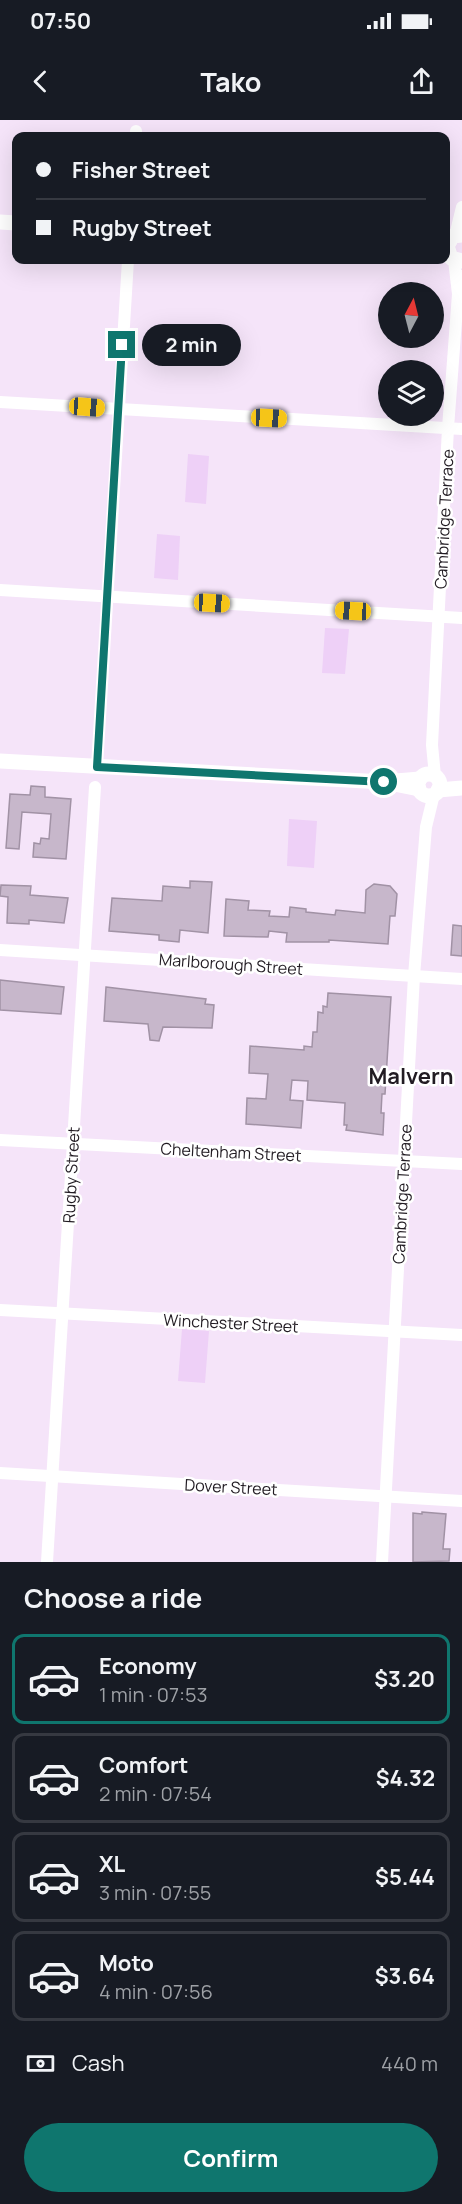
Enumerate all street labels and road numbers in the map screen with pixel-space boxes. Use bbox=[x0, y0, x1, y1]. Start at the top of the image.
street label: Cambridge Terrace bbox=[429, 448, 459, 590]
street label: Marlborough Street bbox=[158, 948, 304, 980]
street label: Cambridge Terrace bbox=[387, 1123, 417, 1265]
street label: Rugby Street bbox=[57, 1126, 85, 1224]
street label: Cheltenham Street bbox=[160, 1137, 302, 1167]
street label: Winchester Street bbox=[163, 1308, 299, 1338]
street label: Dover Street bbox=[184, 1474, 278, 1500]

